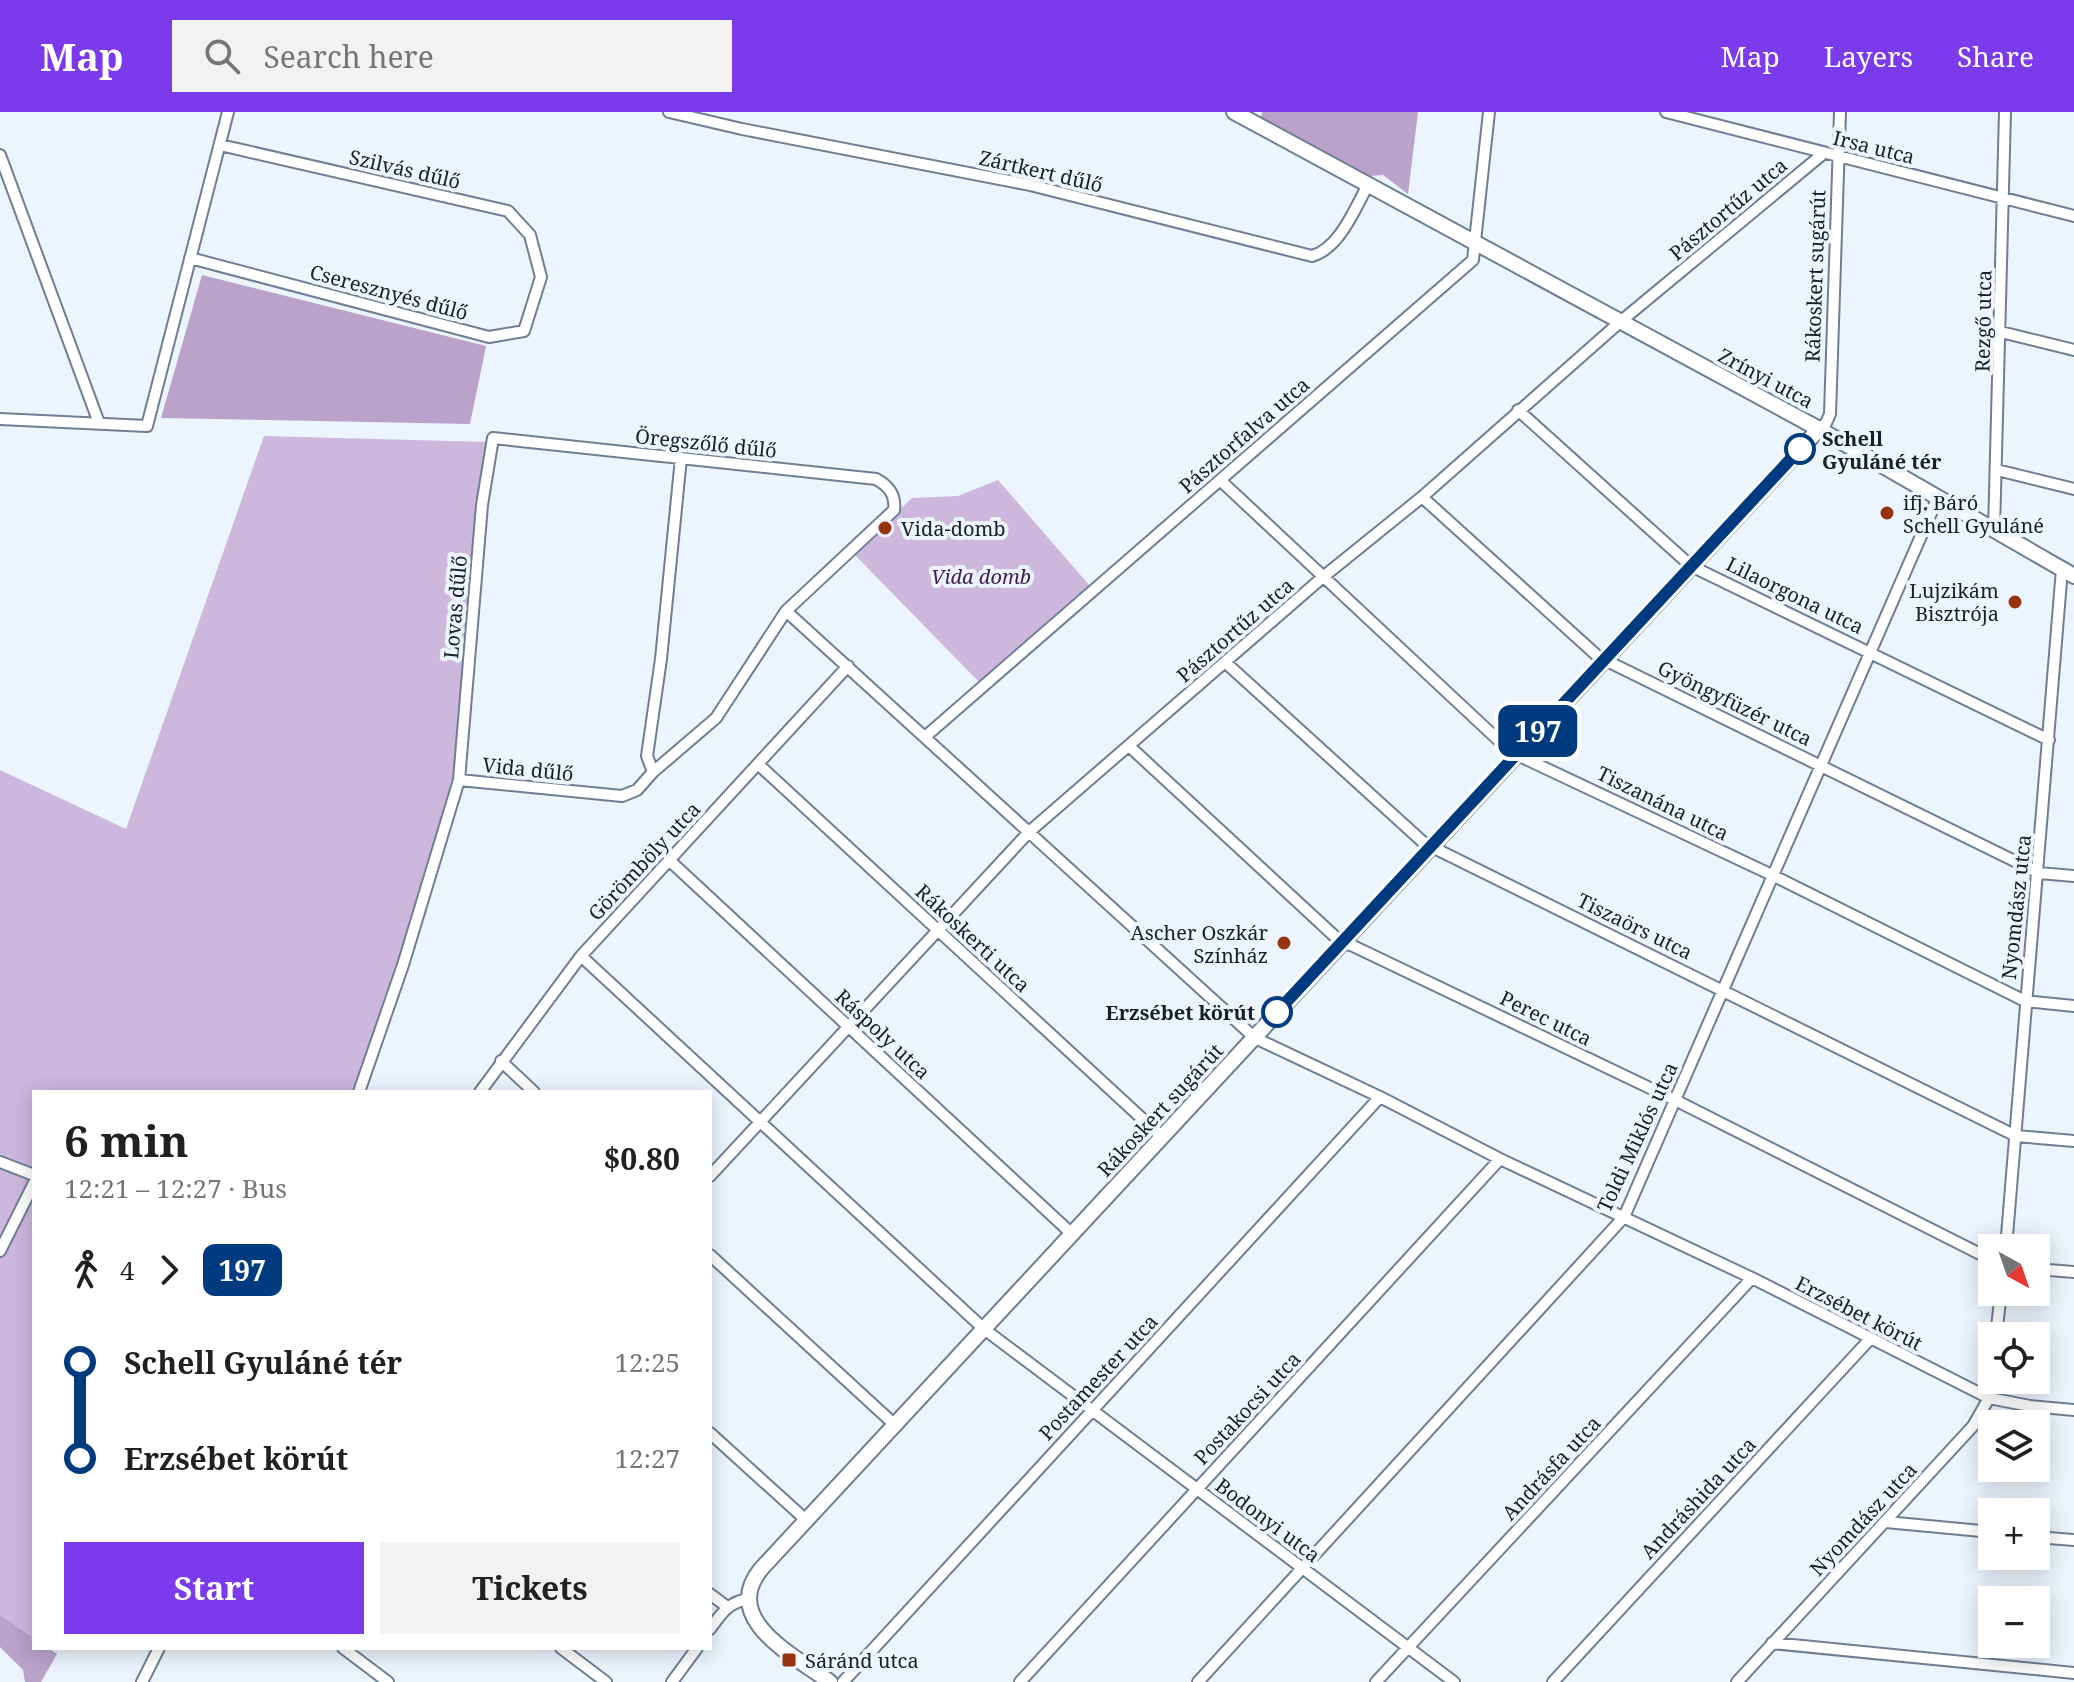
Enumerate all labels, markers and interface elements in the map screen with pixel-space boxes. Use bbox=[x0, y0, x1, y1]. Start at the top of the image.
search box bbox=[172, 20, 732, 92]
text: Map bbox=[40, 30, 124, 82]
icon: search bbox=[200, 34, 244, 78]
text: Search here bbox=[264, 36, 434, 77]
text: Map bbox=[1721, 37, 1780, 75]
text: Layers bbox=[1824, 37, 1913, 75]
text: Share bbox=[1957, 37, 2034, 75]
street label: Irsa utca bbox=[1830, 124, 1918, 170]
street label: Szilvás dűlő bbox=[347, 143, 463, 195]
street label: Zártkert dűlő bbox=[977, 144, 1105, 198]
street label: Pásztortűz utca bbox=[1663, 152, 1793, 266]
street label: Rákoskert sugárút bbox=[1798, 189, 1832, 363]
street label: Cseresznyés dűlő bbox=[307, 258, 471, 326]
street label: Rezgő utca bbox=[1969, 270, 1997, 372]
street label: Zrínyi utca bbox=[1714, 342, 1818, 414]
street label: Pásztorfalva utca bbox=[1173, 371, 1315, 499]
street label: Öregszőlő dűlő bbox=[634, 422, 778, 464]
place label: Schell Gyuláné tér bbox=[1822, 425, 1942, 475]
marker: Schell Gyuláné tér bbox=[1785, 434, 1815, 464]
place label: ifj. Báró Schell Gyuláné bbox=[1903, 489, 2044, 539]
marker: ifj. Báró Schell Gyuláné bbox=[1878, 504, 1896, 522]
place label: Vida-domb bbox=[901, 515, 1006, 542]
marker: Vida-domb bbox=[876, 519, 894, 537]
street label: Lilaorgona utca bbox=[1722, 550, 1868, 640]
street label: Lovas dűlő bbox=[437, 554, 473, 660]
park label: Vida domb bbox=[931, 563, 1031, 590]
street label: Pásztortűz utca bbox=[1171, 572, 1299, 688]
place label: Lujzikám Bisztrója bbox=[1909, 577, 1999, 627]
marker: Lujzikám Bisztrója bbox=[2006, 593, 2024, 611]
street label: Gyöngyfüzér utca bbox=[1653, 654, 1817, 752]
line badge: 197 bbox=[1492, 705, 1584, 757]
text: 197 bbox=[1514, 712, 1562, 750]
street label: Vida dűlő bbox=[481, 751, 575, 787]
street label: Tiszanána utca bbox=[1593, 759, 1733, 847]
street label: Görömböly utca bbox=[582, 796, 706, 926]
street label: Nyomdász utca bbox=[1995, 833, 2037, 981]
street label: Rákoskerti utca bbox=[910, 878, 1036, 998]
street label: Tiszaörs utca bbox=[1573, 886, 1697, 966]
place label: Ascher Oszkár Színház bbox=[1131, 919, 1269, 969]
marker: Ascher Oszkár Színház bbox=[1275, 934, 1293, 952]
street label: Ráspoly utca bbox=[830, 983, 936, 1085]
street label: Perec utca bbox=[1496, 984, 1596, 1052]
marker: Erzsébet körút bbox=[1262, 997, 1292, 1027]
place label: Erzsébet körút bbox=[1106, 999, 1255, 1026]
street label: Rákoskert sugárút bbox=[1091, 1038, 1229, 1182]
street label: Toldi Miklós utca bbox=[1590, 1058, 1684, 1216]
text: 6 min bbox=[64, 1110, 189, 1170]
text: $0.80 bbox=[603, 1138, 680, 1179]
text: 12:21 – 12:27 · Bus bbox=[64, 1170, 287, 1206]
north arrow bbox=[1978, 1234, 2050, 1306]
map controls bbox=[1978, 1234, 2050, 1658]
icon: walk bbox=[64, 1248, 108, 1292]
icon: forward bbox=[147, 1248, 191, 1292]
text: 197 bbox=[219, 1251, 266, 1289]
text: 4 bbox=[120, 1252, 135, 1288]
street label: Erzsébet körút bbox=[1791, 1269, 1927, 1357]
street label: Postamester utca bbox=[1033, 1308, 1163, 1446]
button: locate bbox=[1978, 1322, 2050, 1394]
text: Schell Gyuláné tér bbox=[124, 1342, 402, 1383]
text: 12:25 bbox=[614, 1344, 680, 1380]
street label: Postakocsi utca bbox=[1188, 1346, 1306, 1470]
street label: Andrásfa utca bbox=[1496, 1410, 1606, 1526]
button: layers bbox=[1978, 1410, 2050, 1482]
street label: Andráshida utca bbox=[1634, 1431, 1762, 1565]
text: Erzsébet körút bbox=[124, 1438, 348, 1479]
text: 12:27 bbox=[614, 1440, 680, 1476]
street label: Nyomdász utca bbox=[1803, 1456, 1923, 1582]
street label: Bodonyi utca bbox=[1210, 1472, 1326, 1568]
button: + bbox=[1978, 1498, 2050, 1570]
button: Start bbox=[64, 1542, 364, 1634]
button: Tickets bbox=[380, 1542, 680, 1634]
button: − bbox=[1978, 1586, 2050, 1658]
place label: Sáránd utca bbox=[805, 1647, 919, 1674]
marker: Sáránd utca bbox=[780, 1651, 798, 1669]

